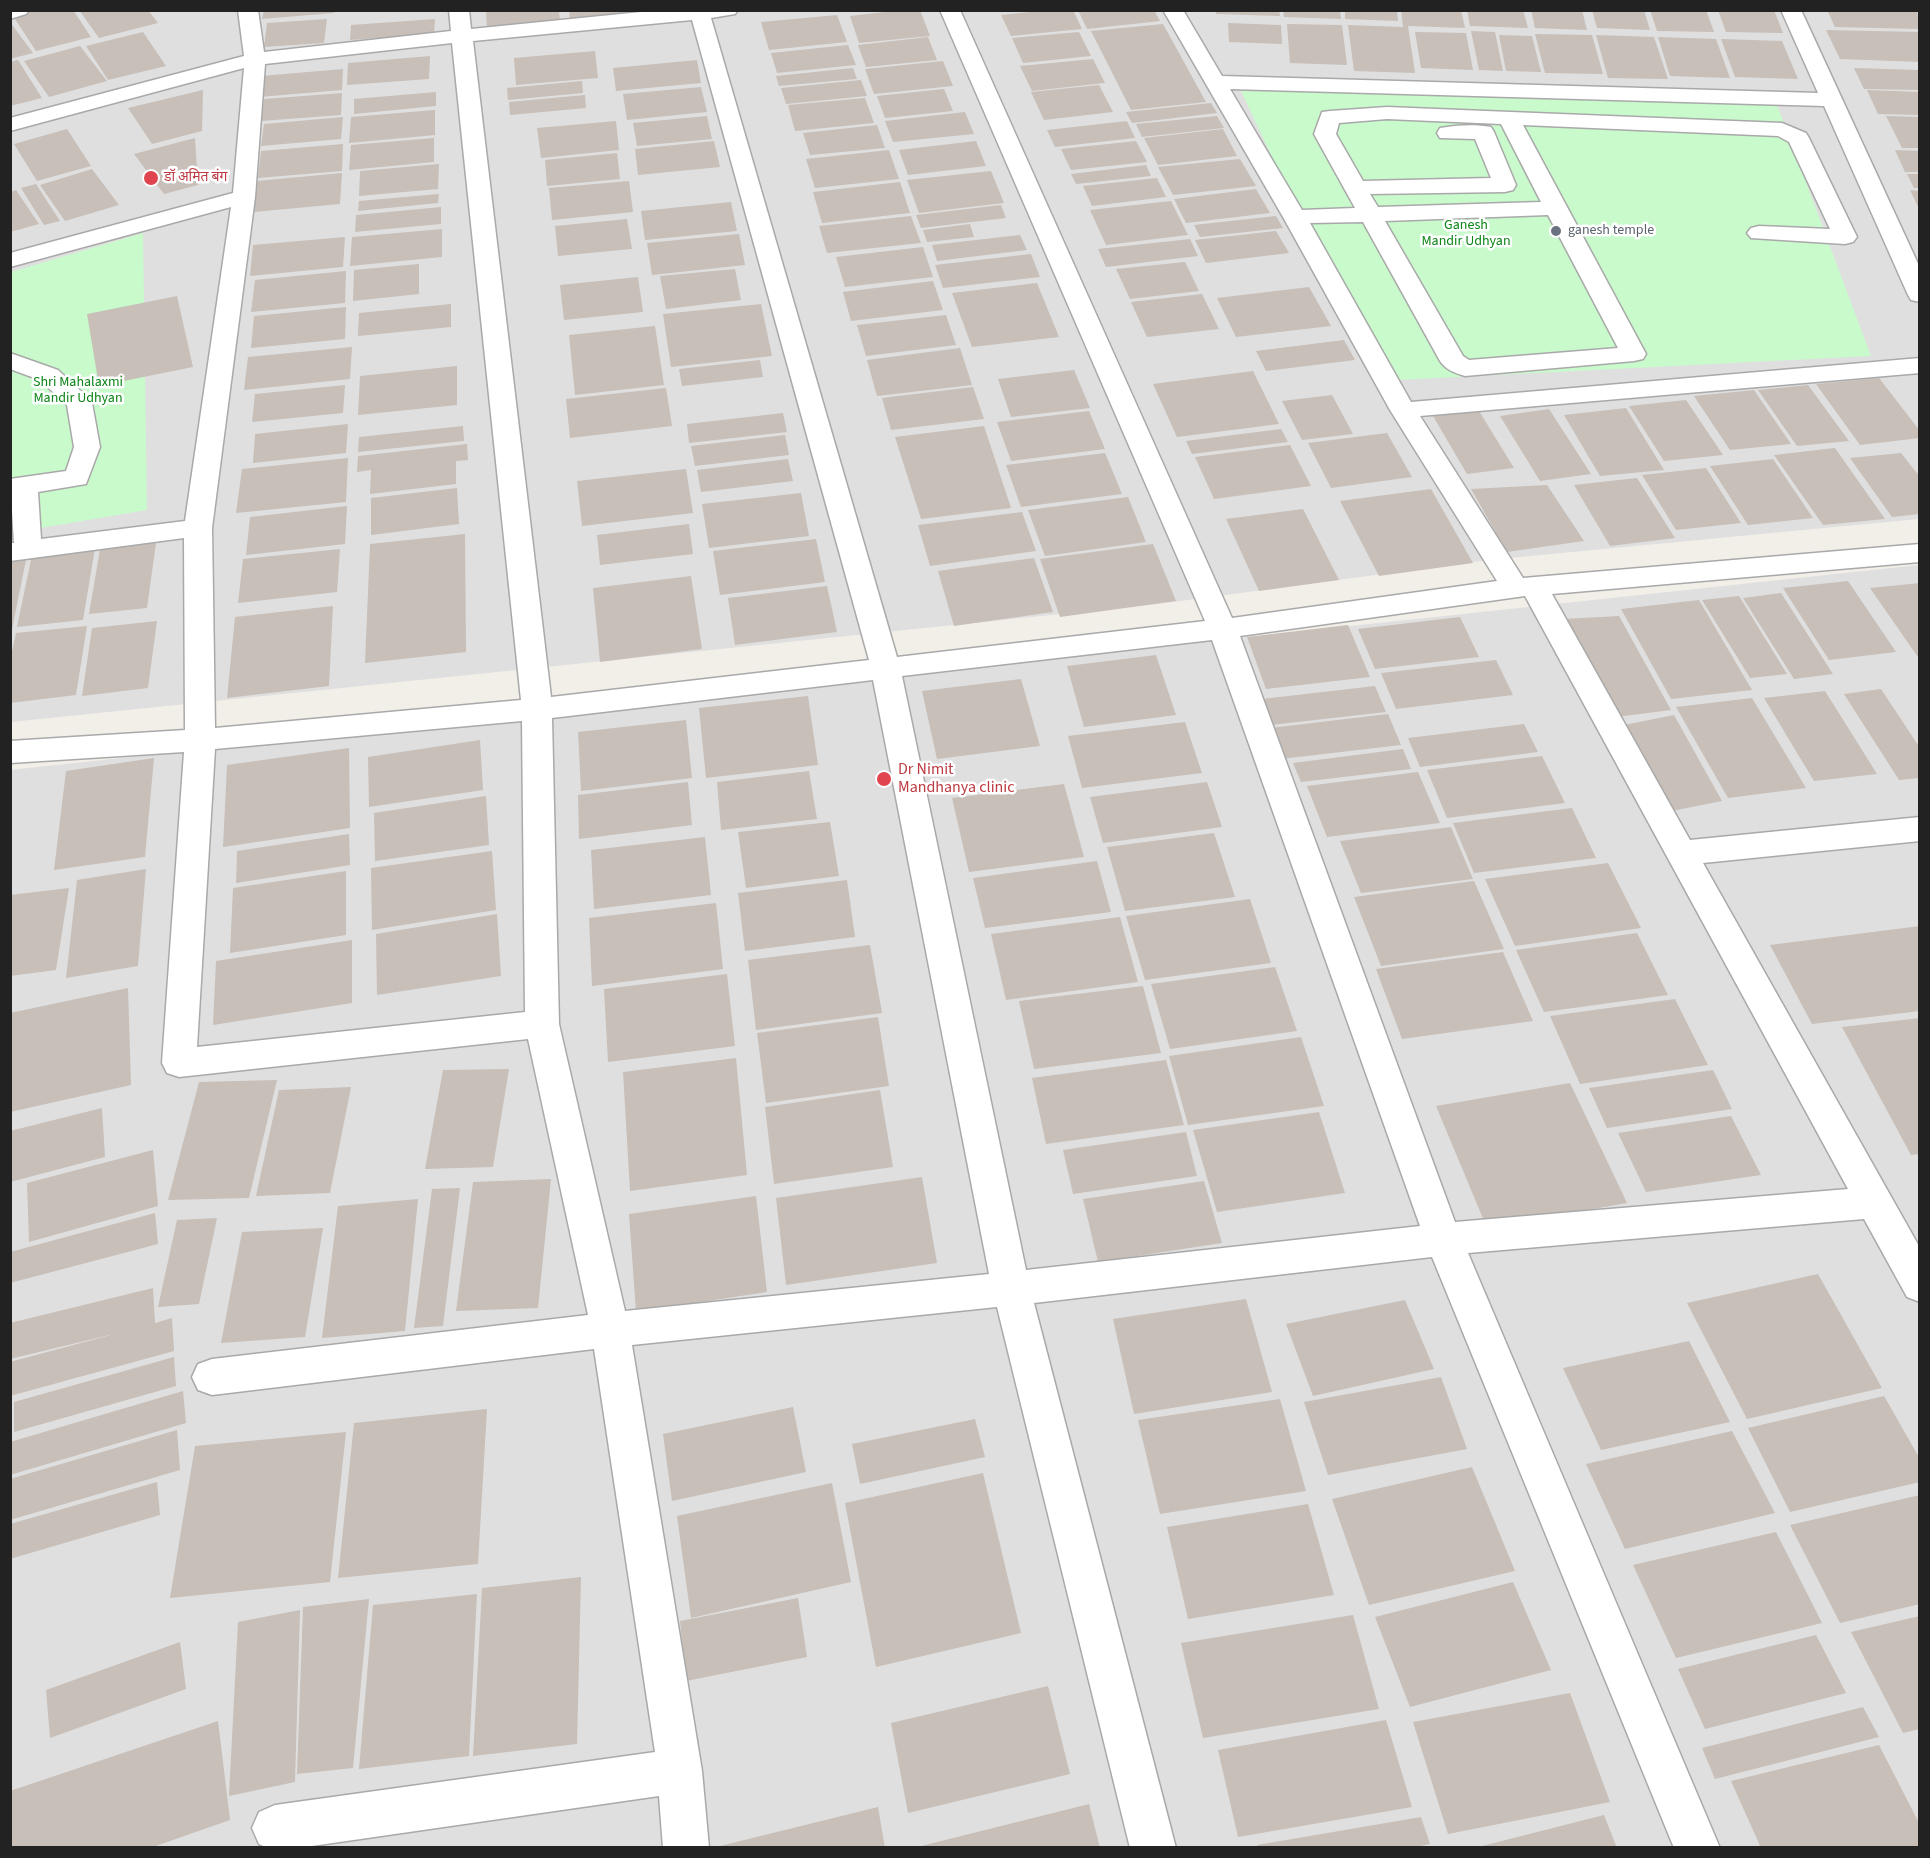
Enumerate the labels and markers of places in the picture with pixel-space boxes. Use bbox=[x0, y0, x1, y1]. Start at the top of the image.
marker: डॉ अमित बंग bbox=[142, 169, 160, 187]
place label: डॉ अमित बंग bbox=[164, 170, 227, 186]
place label: ganesh temple bbox=[1568, 223, 1654, 239]
marker: ganesh temple bbox=[1549, 224, 1563, 238]
place label: Dr Nimit Mandhanya clinic bbox=[898, 760, 1015, 798]
marker: Dr Nimit Mandhanya clinic bbox=[875, 770, 893, 788]

